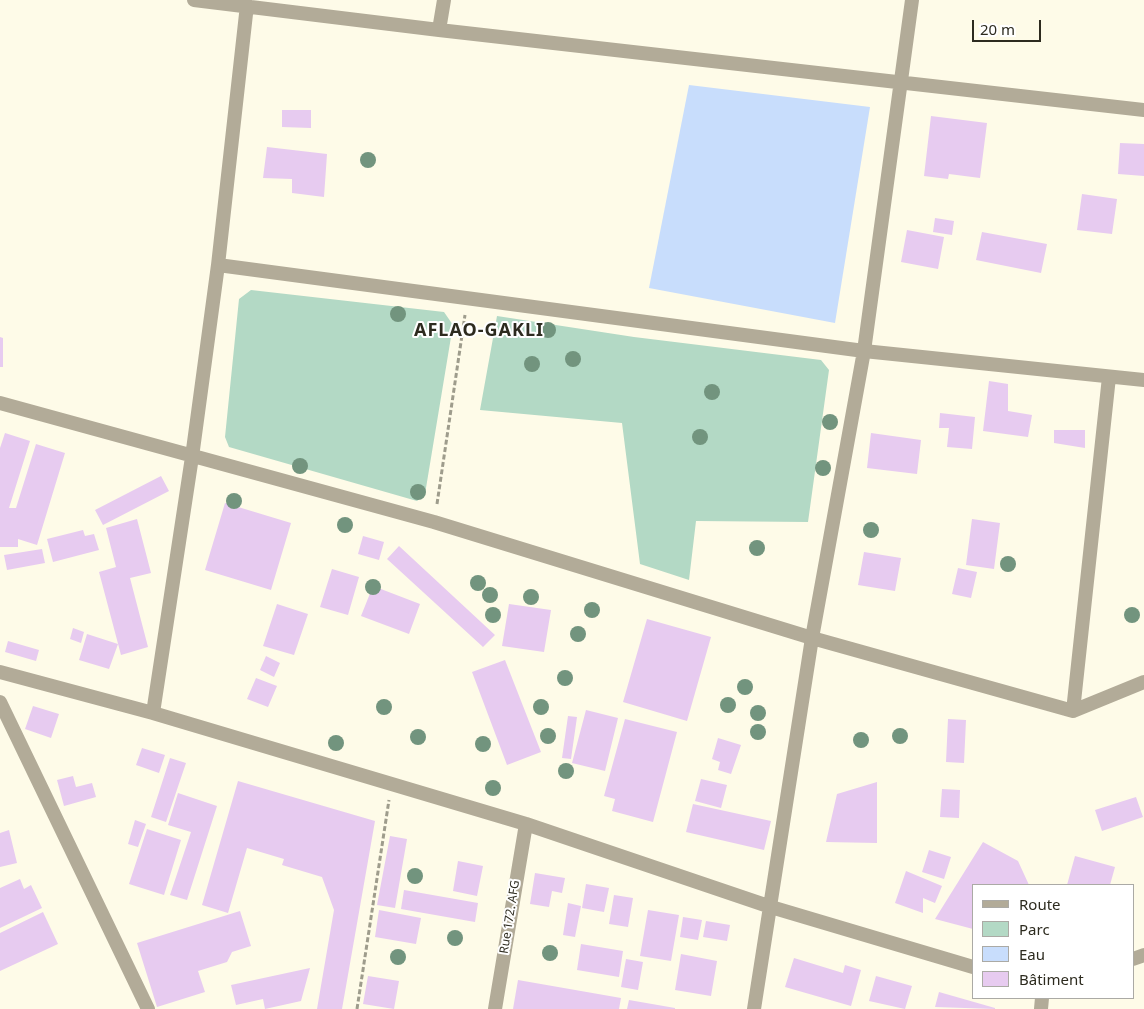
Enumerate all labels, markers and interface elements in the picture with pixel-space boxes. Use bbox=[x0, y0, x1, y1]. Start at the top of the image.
scale bar bbox=[974, 10, 1043, 42]
text: 20 m bbox=[980, 19, 1015, 39]
district label: AFLAO-GAKLI bbox=[413, 320, 545, 342]
street label: Rue 172. AFG bbox=[497, 879, 523, 955]
legend bbox=[972, 884, 1134, 999]
text: Route bbox=[1019, 894, 1061, 914]
text: Parc bbox=[1019, 919, 1050, 939]
text: Eau bbox=[1019, 944, 1045, 964]
text: Bâtiment bbox=[1019, 969, 1084, 989]

